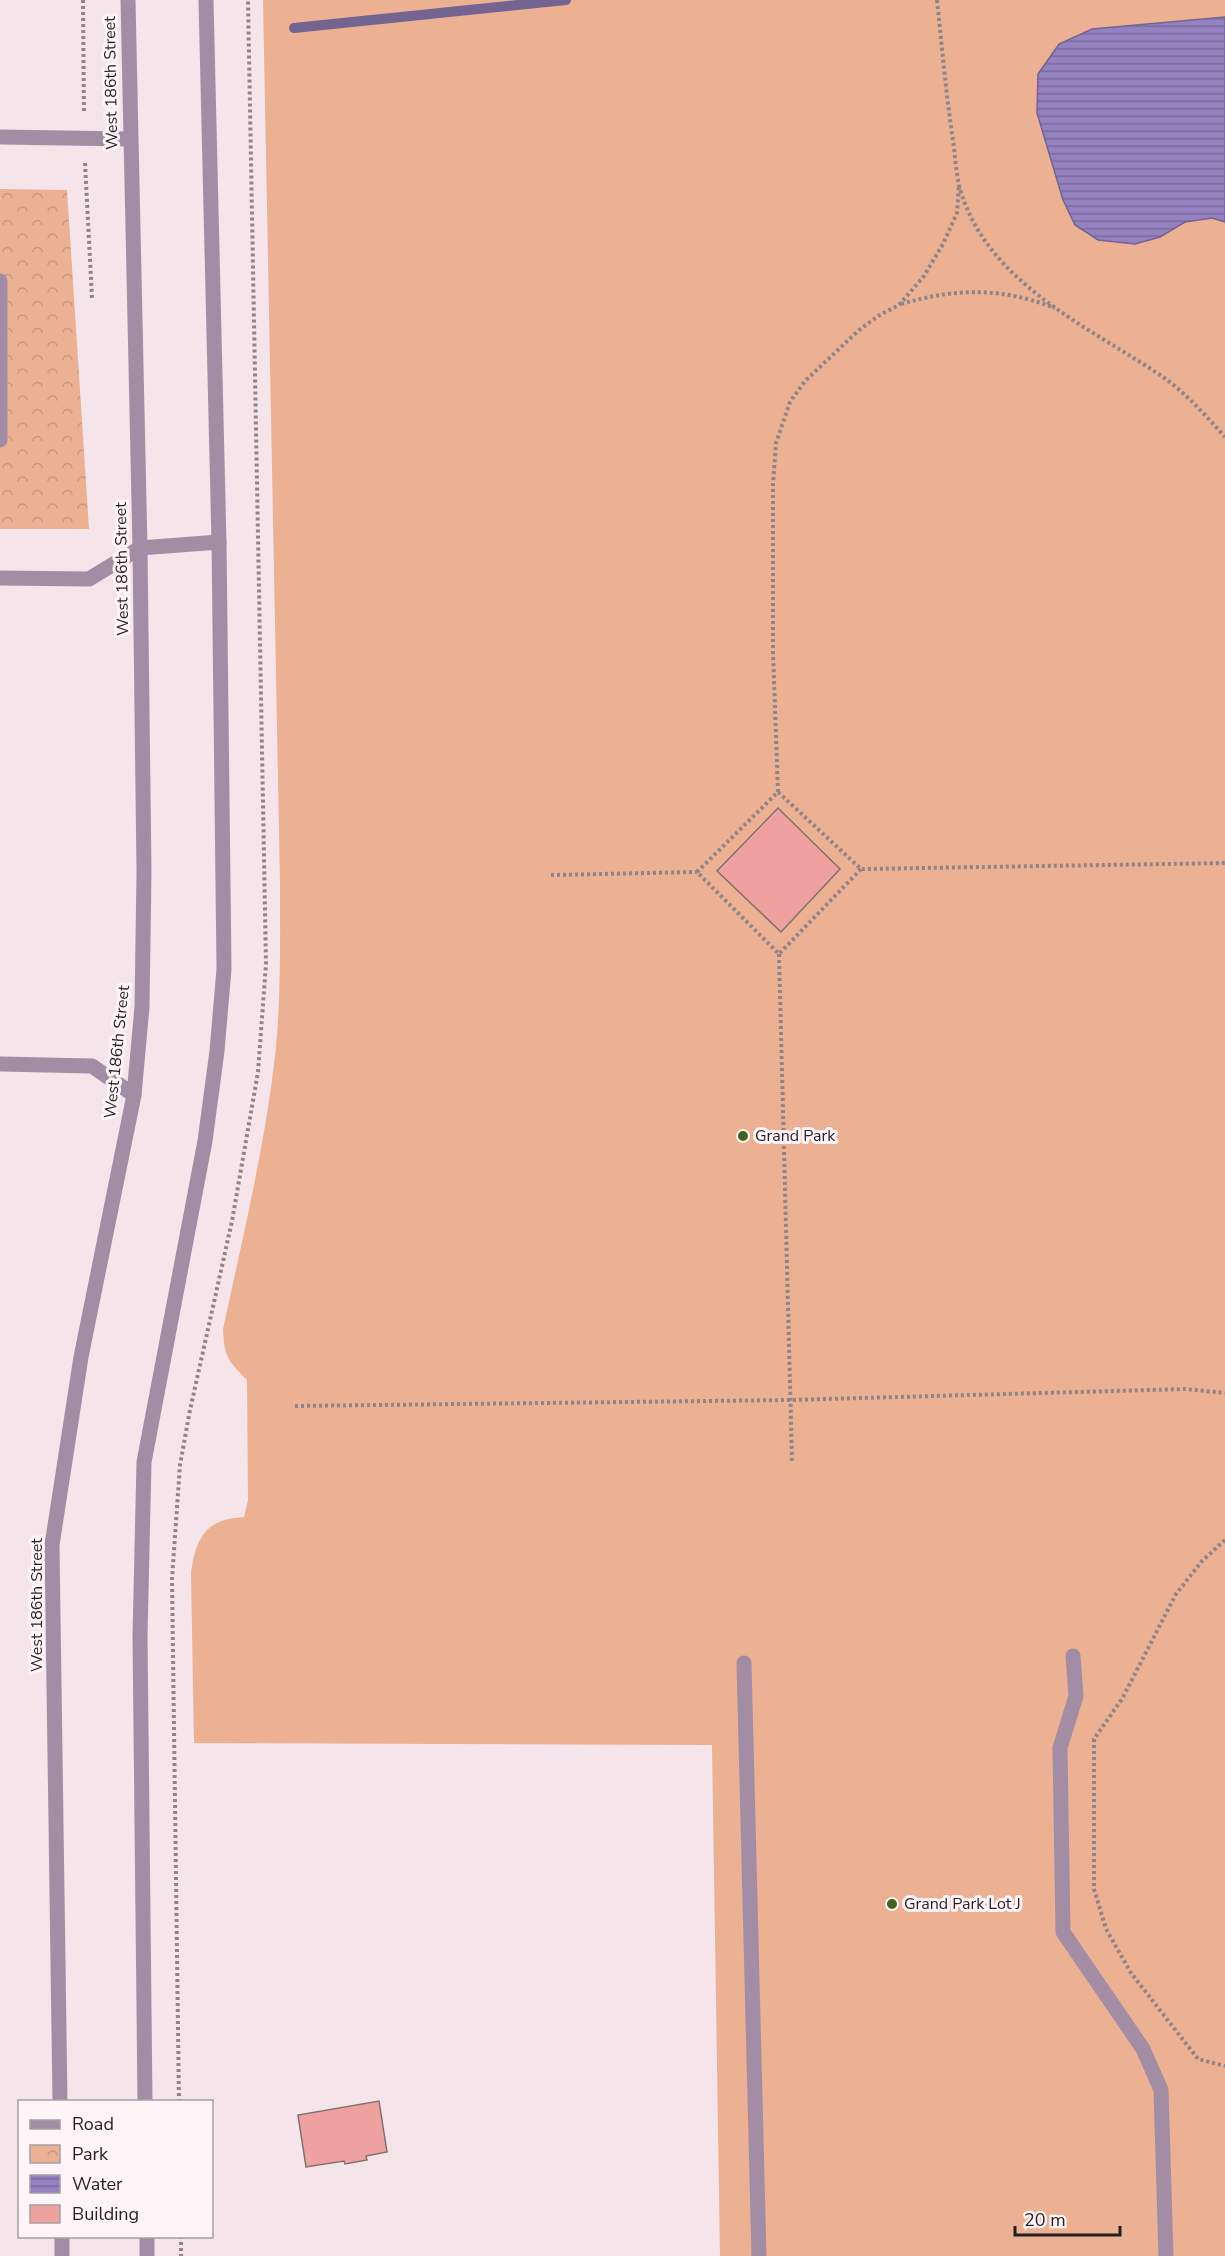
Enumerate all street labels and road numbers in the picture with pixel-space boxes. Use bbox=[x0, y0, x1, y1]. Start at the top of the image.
street label: West 186th Street bbox=[99, 16, 123, 150]
street label: West 186th Street bbox=[110, 502, 134, 636]
street label: West 186th Street bbox=[99, 984, 135, 1120]
street label: West 186th Street bbox=[26, 1538, 48, 1672]

